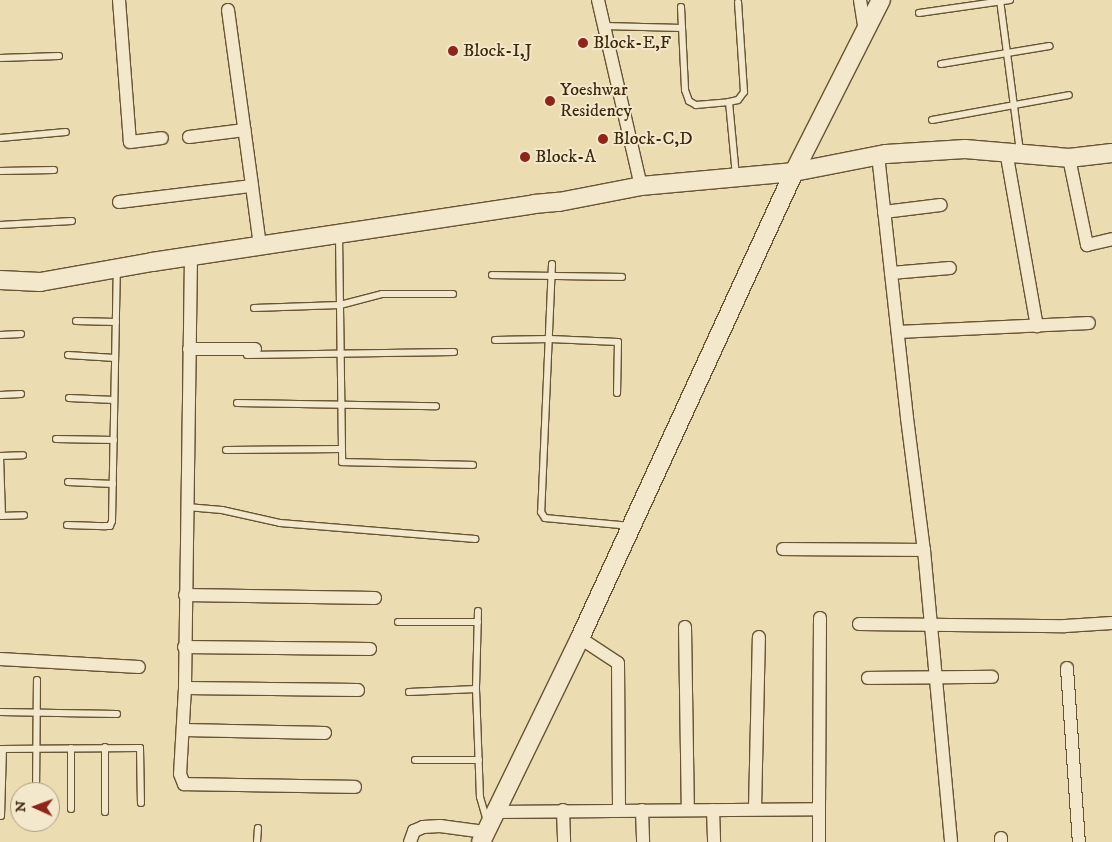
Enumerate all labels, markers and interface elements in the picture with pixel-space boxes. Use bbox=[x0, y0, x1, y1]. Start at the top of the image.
place label: Block-E,F bbox=[593, 32, 671, 54]
marker: Block-E,F bbox=[577, 37, 589, 49]
place label: Block-I,J bbox=[463, 40, 532, 62]
marker: Block-I,J bbox=[447, 45, 459, 57]
place label: Yoeshwar Residency bbox=[560, 80, 632, 122]
marker: Yoeshwar Residency bbox=[544, 95, 556, 107]
place label: Block-C,D bbox=[613, 128, 693, 150]
marker: Block-C,D bbox=[597, 133, 609, 145]
place label: Block-A bbox=[535, 146, 596, 168]
marker: Block-A bbox=[519, 151, 531, 163]
north arrow bbox=[10, 782, 60, 832]
text: N bbox=[12, 800, 30, 813]

